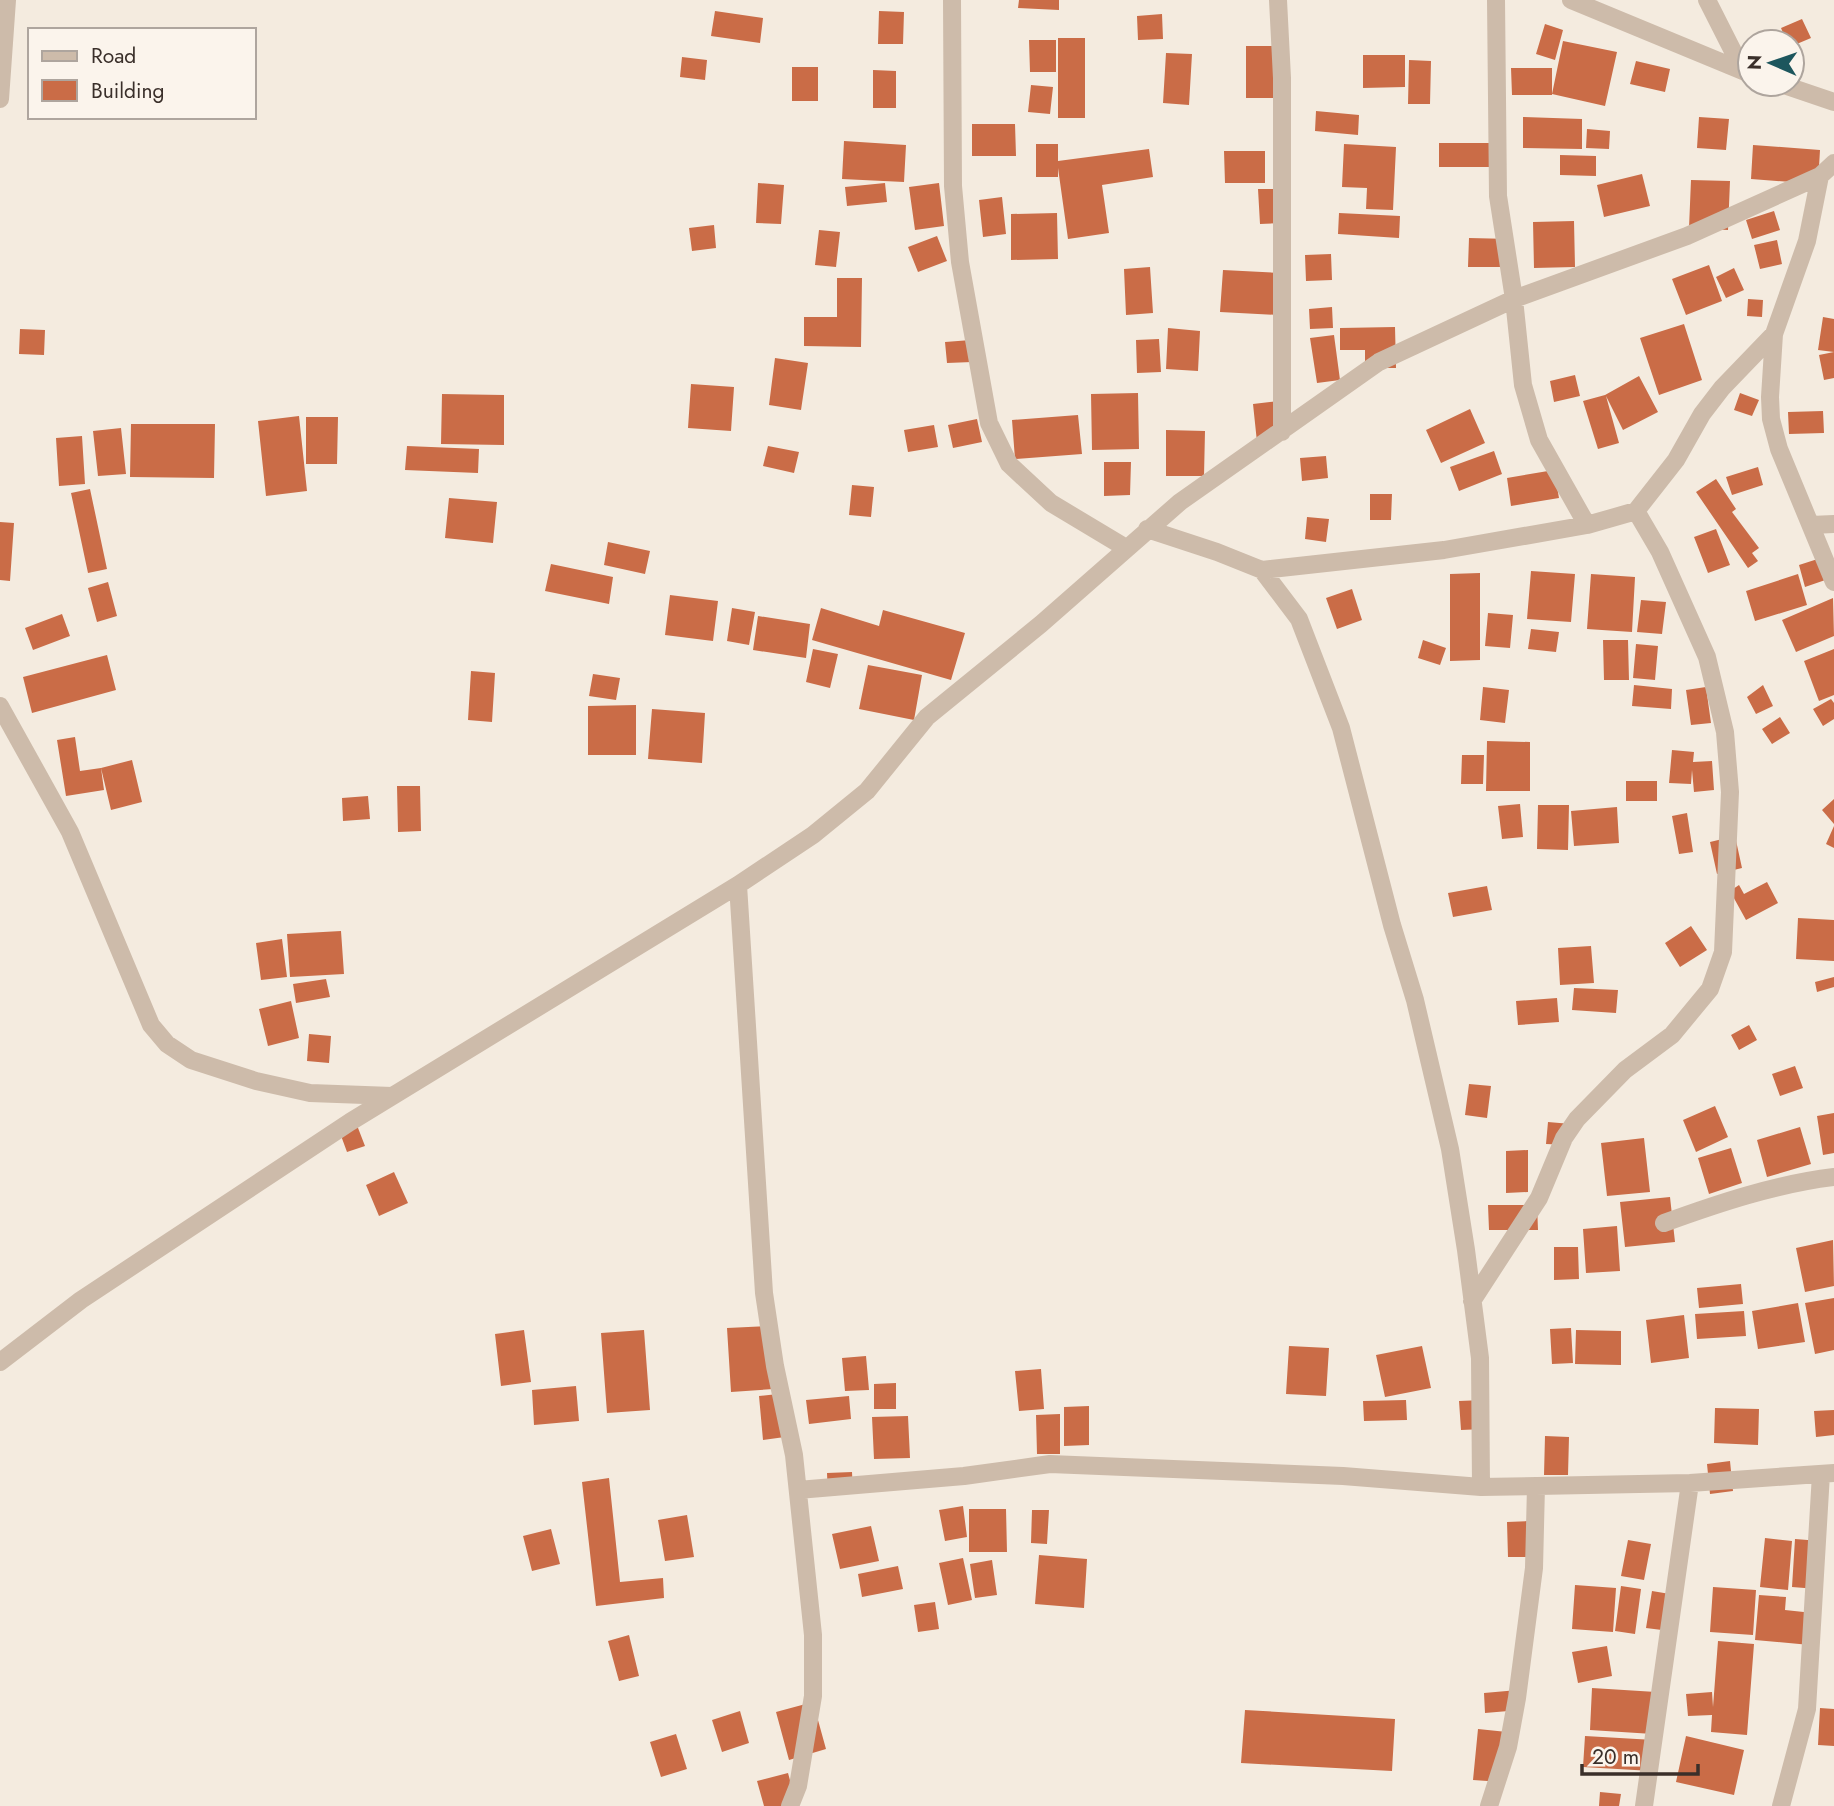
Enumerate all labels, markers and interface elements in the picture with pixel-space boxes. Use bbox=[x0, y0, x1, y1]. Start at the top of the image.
legend bbox=[28, 28, 256, 119]
north arrow bbox=[1736, 28, 1806, 98]
text: Road bbox=[91, 41, 136, 71]
text: N bbox=[1741, 54, 1768, 70]
text: Building bbox=[91, 76, 164, 106]
scale bar bbox=[1582, 1732, 1698, 1776]
text: 20 m bbox=[1592, 1742, 1639, 1772]

